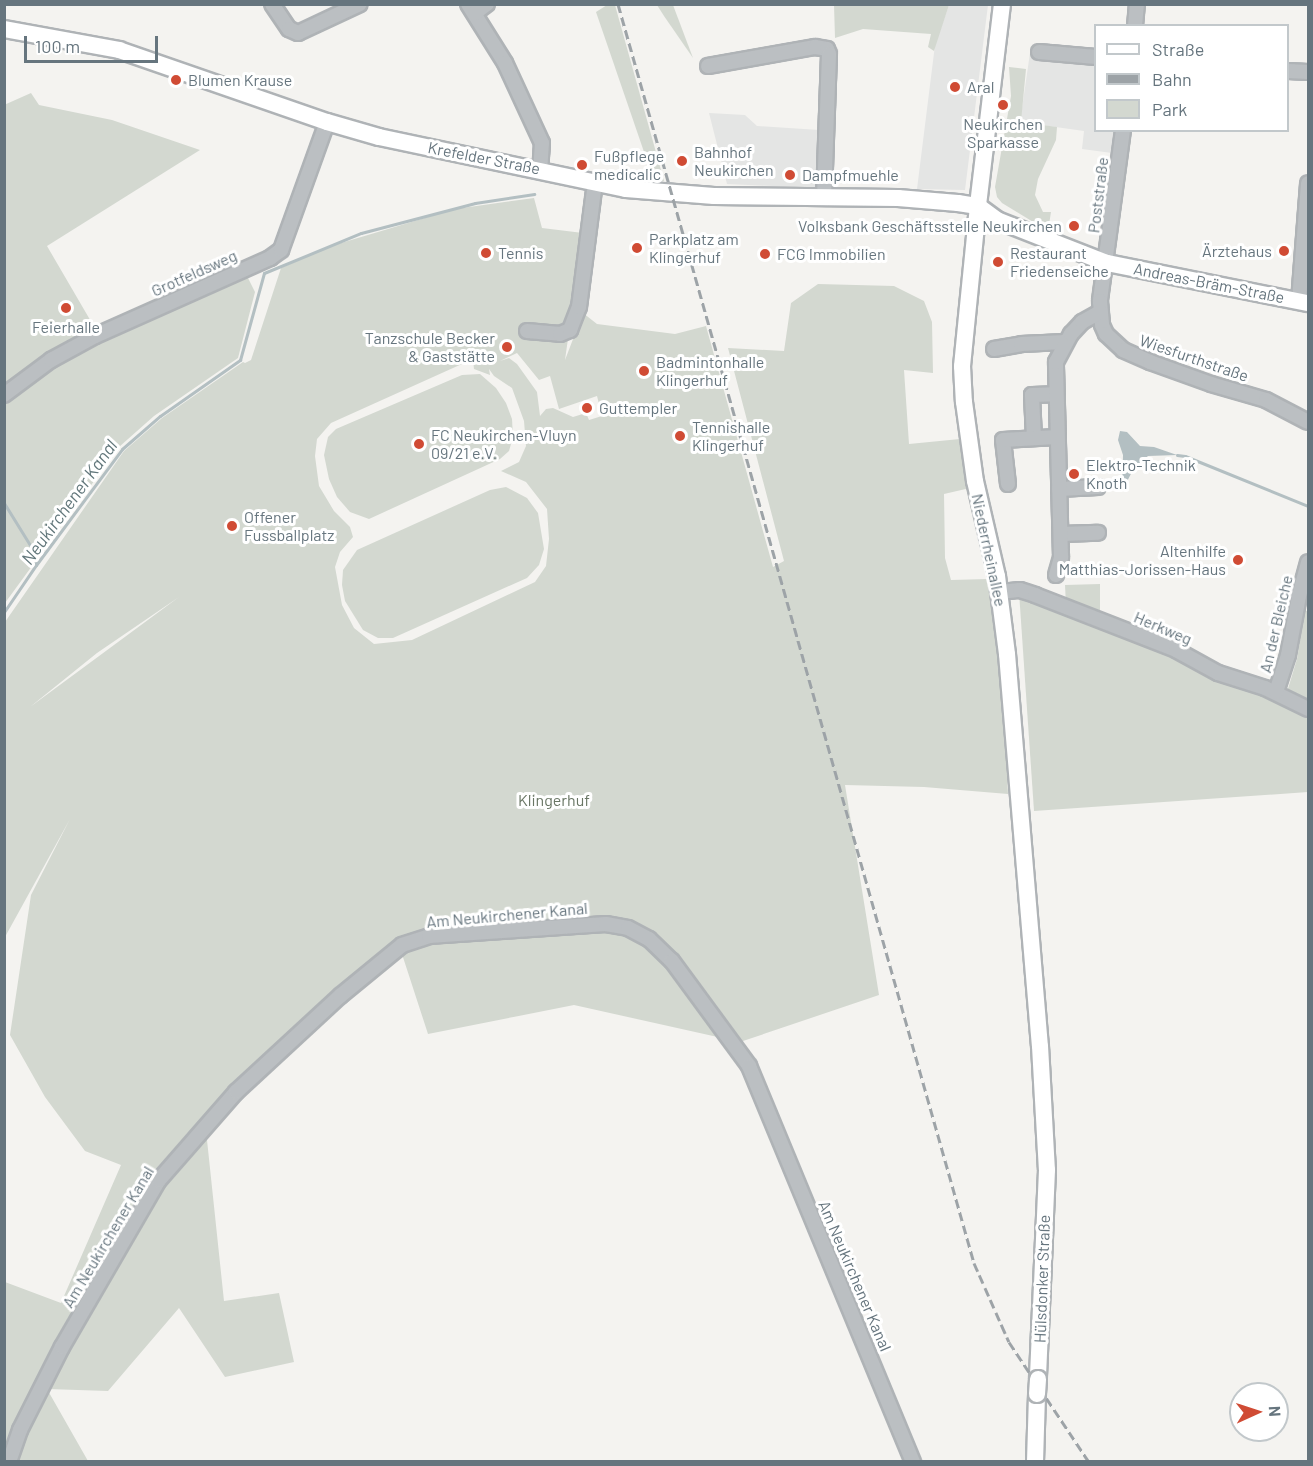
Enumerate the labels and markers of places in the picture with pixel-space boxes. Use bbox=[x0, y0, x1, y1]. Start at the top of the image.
place label: Blumen Krause bbox=[188, 70, 292, 90]
marker: Blumen Krause bbox=[169, 73, 183, 87]
place label: Aral bbox=[967, 77, 994, 97]
marker: Aral bbox=[948, 80, 962, 94]
marker: Neukirchen Sparkasse bbox=[996, 98, 1010, 112]
place label: Neukirchen Sparkasse bbox=[963, 114, 1043, 152]
place label: Bahnhof Neukirchen bbox=[694, 142, 774, 180]
place label: Fußpflege medicalic bbox=[594, 146, 664, 184]
marker: Bahnhof Neukirchen bbox=[675, 154, 689, 168]
marker: Fußpflege medicalic bbox=[575, 158, 589, 172]
place label: Dampfmuehle bbox=[802, 165, 899, 185]
marker: Dampfmuehle bbox=[783, 168, 797, 182]
place label: Volksbank Geschäftsstelle Neukirchen bbox=[798, 216, 1062, 236]
marker: Volksbank Geschäftsstelle Neukirchen bbox=[1067, 219, 1081, 233]
place label: Parkplatz am Klingerhuf bbox=[649, 229, 739, 267]
marker: Parkplatz am Klingerhuf bbox=[630, 241, 644, 255]
place label: Ärztehaus bbox=[1202, 241, 1272, 261]
place label: Tennis bbox=[498, 243, 544, 263]
place label: Restaurant Friedenseiche bbox=[1010, 243, 1109, 281]
place label: FCG Immobilien bbox=[777, 244, 886, 264]
marker: Ärztehaus bbox=[1277, 244, 1291, 258]
marker: Tennis bbox=[479, 246, 493, 260]
marker: FCG Immobilien bbox=[758, 247, 772, 261]
marker: Restaurant Friedenseiche bbox=[991, 255, 1005, 269]
marker: Feierhalle bbox=[59, 301, 73, 315]
place label: Feierhalle bbox=[32, 317, 100, 337]
place label: Tanzschule Becker & Gaststätte bbox=[365, 328, 495, 366]
marker: Tanzschule Becker & Gaststätte bbox=[500, 340, 514, 354]
place label: Badmintonhalle Klingerhuf bbox=[656, 352, 764, 390]
marker: Badmintonhalle Klingerhuf bbox=[637, 364, 651, 378]
place label: Guttempler bbox=[599, 398, 677, 418]
marker: Guttempler bbox=[580, 401, 594, 415]
place label: Tennishalle Klingerhuf bbox=[692, 417, 770, 455]
place label: FC Neukirchen-Vluyn 09/21 e.V. bbox=[431, 425, 577, 463]
marker: Tennishalle Klingerhuf bbox=[673, 429, 687, 443]
marker: FC Neukirchen-Vluyn 09/21 e.V. bbox=[412, 437, 426, 451]
place label: Elektro-Technik Knoth bbox=[1086, 455, 1196, 493]
marker: Elektro-Technik Knoth bbox=[1067, 467, 1081, 481]
place label: Offener Fussballplatz bbox=[244, 507, 334, 545]
marker: Offener Fussballplatz bbox=[225, 519, 239, 533]
place label: Altenhilfe Matthias-Jorissen-Haus bbox=[1059, 541, 1226, 579]
marker: Altenhilfe Matthias-Jorissen-Haus bbox=[1231, 553, 1245, 567]

